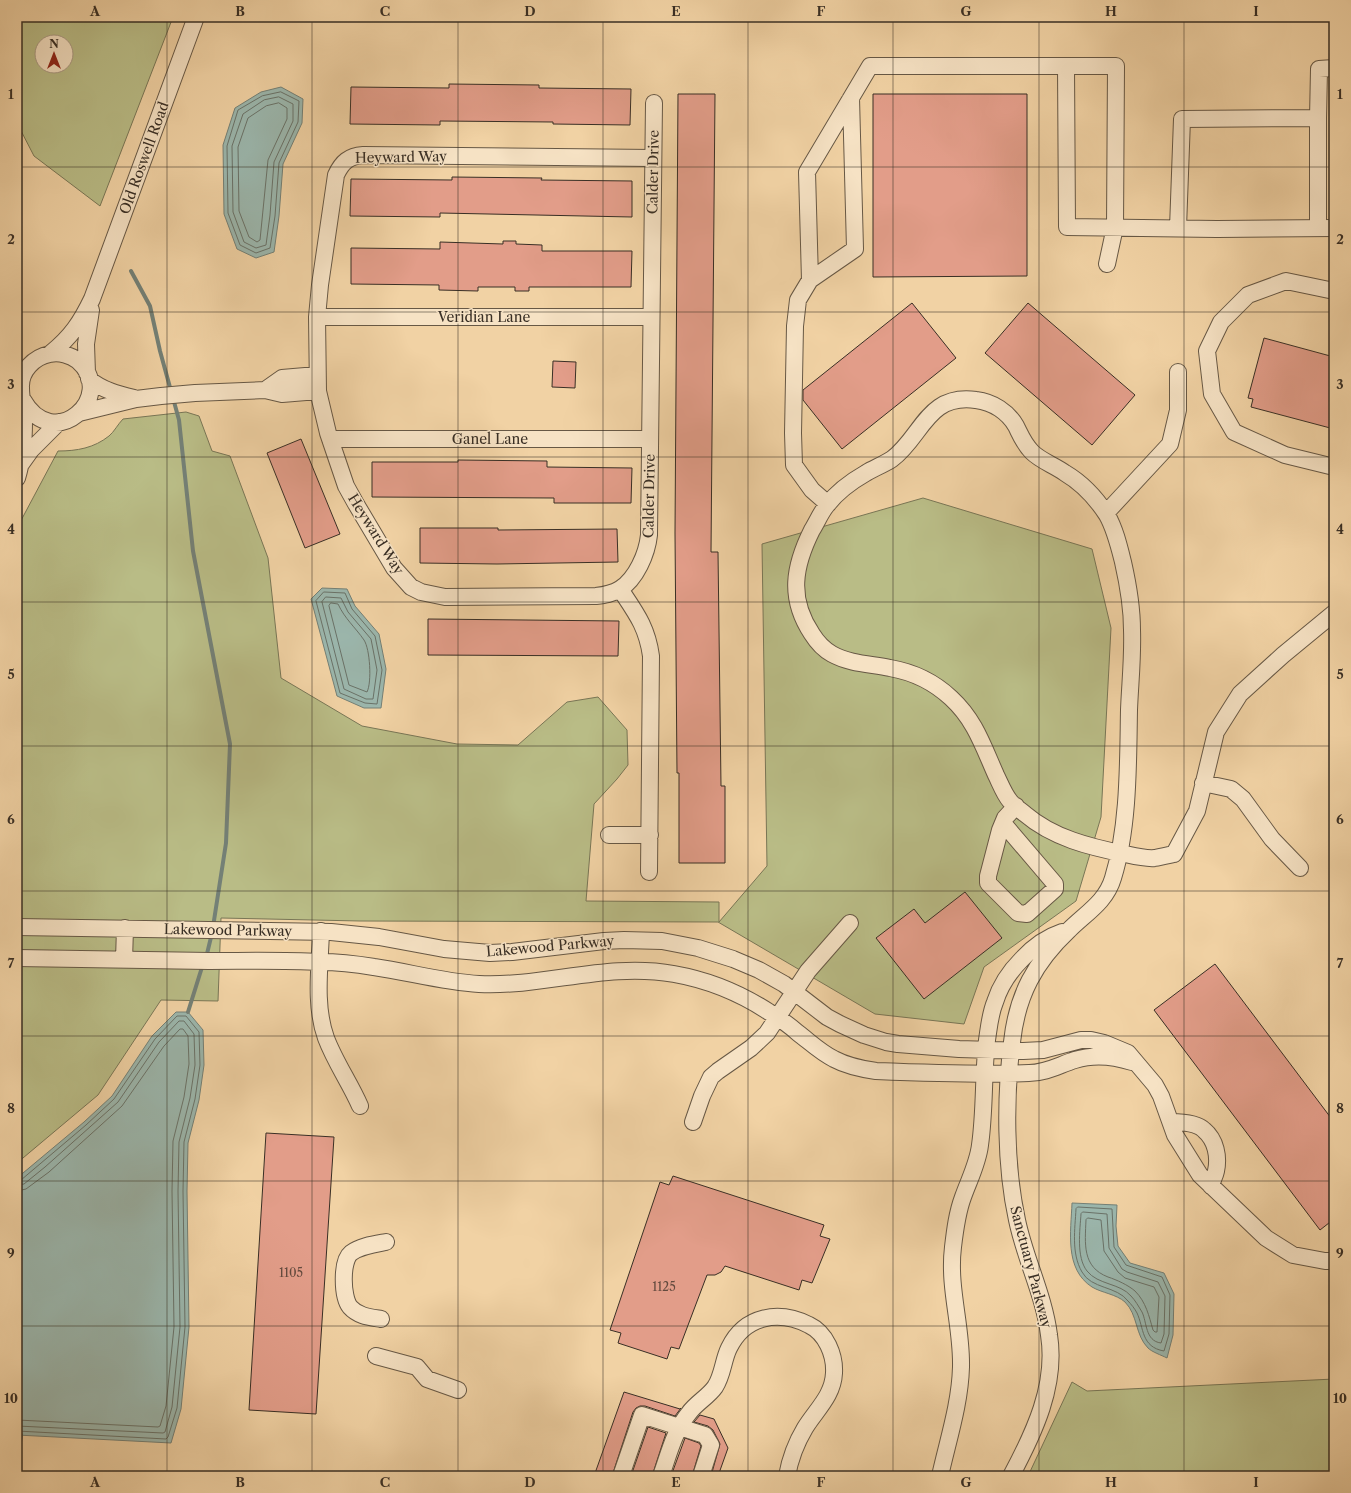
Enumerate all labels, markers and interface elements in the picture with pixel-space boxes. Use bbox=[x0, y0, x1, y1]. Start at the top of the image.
text: A bbox=[89, 3, 101, 19]
text: B bbox=[235, 3, 245, 19]
text: C bbox=[380, 3, 390, 19]
text: D bbox=[524, 3, 536, 19]
text: E bbox=[671, 3, 681, 19]
text: F bbox=[817, 3, 826, 19]
text: G bbox=[960, 3, 972, 19]
text: H bbox=[1105, 3, 1117, 19]
text: I bbox=[1253, 3, 1259, 19]
north arrow bbox=[34, 34, 74, 74]
text: N bbox=[49, 37, 59, 51]
text: 1 bbox=[8, 86, 14, 102]
text: 1 bbox=[1337, 86, 1343, 102]
street label: Old Roswell Road bbox=[115, 99, 173, 217]
street label: Calder Drive bbox=[643, 129, 663, 214]
street label: Heyward Way bbox=[355, 147, 447, 167]
text: 2 bbox=[7, 231, 15, 247]
text: 2 bbox=[1336, 231, 1344, 247]
street label: Veridian Lane bbox=[437, 308, 531, 326]
text: 3 bbox=[7, 376, 15, 392]
text: 3 bbox=[1336, 376, 1344, 392]
street label: Ganel Lane bbox=[452, 430, 528, 448]
street label: Calder Drive bbox=[639, 453, 659, 538]
street label: Heyward Way bbox=[344, 490, 408, 578]
text: 4 bbox=[7, 521, 15, 537]
text: 4 bbox=[1336, 521, 1344, 537]
text: 5 bbox=[7, 666, 15, 682]
text: 5 bbox=[1336, 666, 1344, 682]
text: 6 bbox=[7, 811, 15, 827]
text: 6 bbox=[1336, 811, 1344, 827]
street label: Lakewood Parkway bbox=[164, 920, 293, 940]
street label: Lakewood Parkway bbox=[485, 931, 615, 961]
text: 7 bbox=[8, 955, 15, 971]
text: 7 bbox=[1337, 955, 1344, 971]
text: 8 bbox=[7, 1100, 15, 1116]
text: 8 bbox=[1336, 1100, 1344, 1116]
street label: Sanctuary Parkway bbox=[1006, 1204, 1056, 1330]
text: 9 bbox=[7, 1245, 15, 1261]
text: 9 bbox=[1336, 1245, 1344, 1261]
house number: 1105 bbox=[279, 1265, 303, 1280]
house number: 1125 bbox=[652, 1279, 676, 1294]
text: 10 bbox=[4, 1390, 18, 1406]
text: 10 bbox=[1333, 1390, 1347, 1406]
text: A bbox=[89, 1474, 101, 1490]
text: B bbox=[235, 1474, 245, 1490]
text: C bbox=[380, 1474, 390, 1490]
text: D bbox=[524, 1474, 536, 1490]
text: E bbox=[671, 1474, 681, 1490]
text: F bbox=[817, 1474, 826, 1490]
text: G bbox=[960, 1474, 972, 1490]
text: H bbox=[1105, 1474, 1117, 1490]
text: I bbox=[1253, 1474, 1259, 1490]

